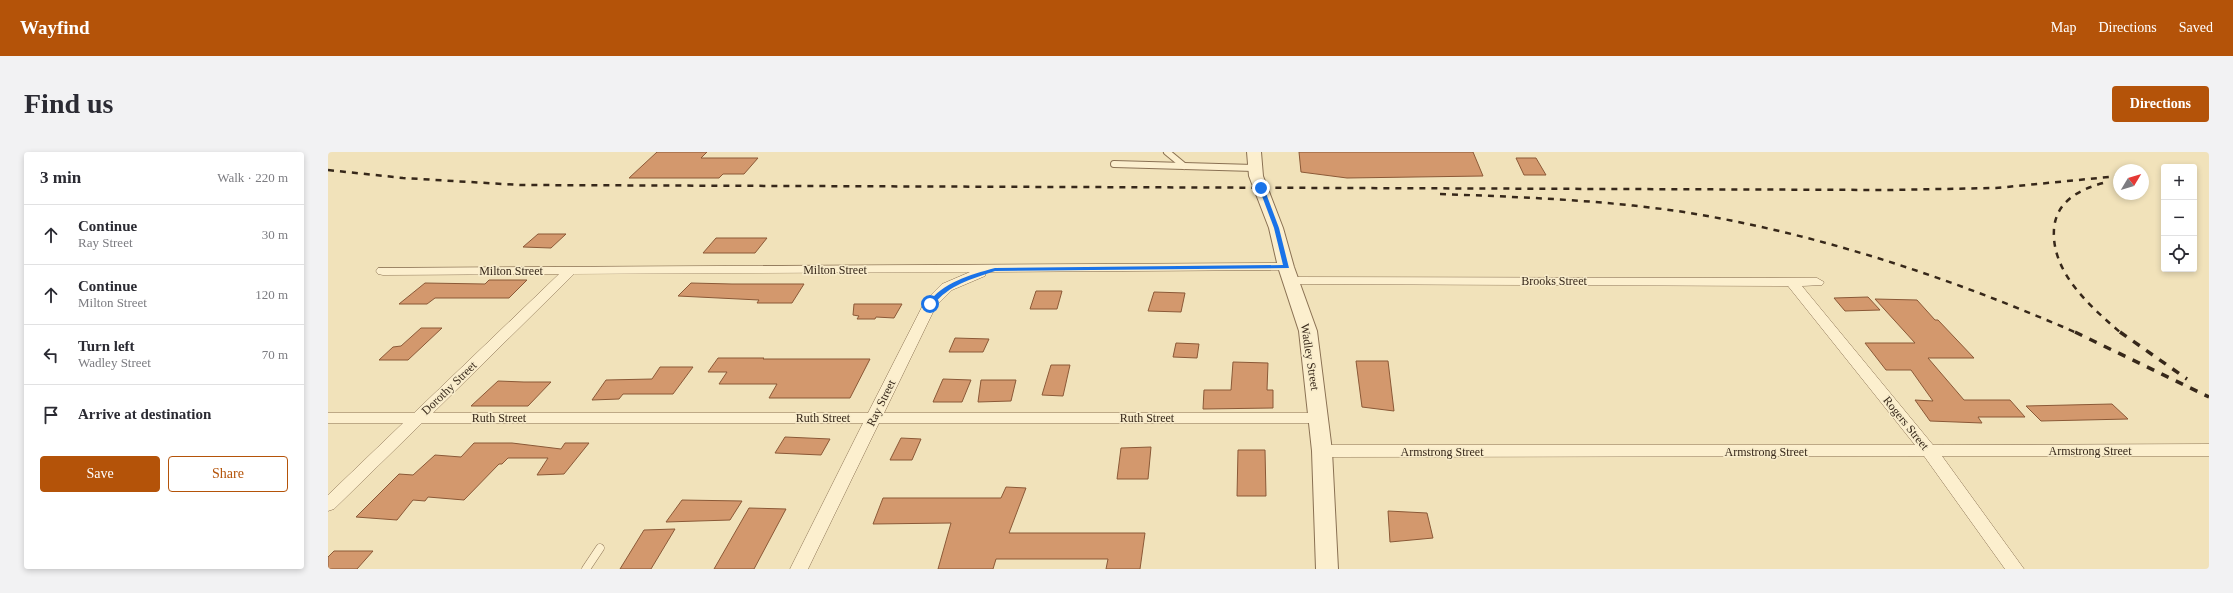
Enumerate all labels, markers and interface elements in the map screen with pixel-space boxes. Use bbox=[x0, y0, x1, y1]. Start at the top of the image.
text: Wayfind bbox=[20, 17, 90, 38]
text: Map bbox=[2051, 20, 2076, 35]
text: Directions bbox=[2098, 20, 2157, 35]
text: Saved bbox=[2179, 20, 2213, 35]
button: Directions bbox=[2112, 86, 2209, 122]
text: Find us bbox=[24, 88, 114, 119]
north arrow bbox=[2113, 164, 2149, 200]
map controls bbox=[2161, 164, 2197, 272]
button: + bbox=[2161, 164, 2197, 200]
text: 3 min bbox=[40, 168, 81, 187]
text: Walk · 220 m bbox=[217, 170, 288, 185]
route end bbox=[1252, 179, 1270, 197]
button: − bbox=[2161, 200, 2197, 236]
text: Continue bbox=[78, 218, 137, 234]
icon: ahead bbox=[40, 224, 62, 246]
text: 30 m bbox=[262, 227, 288, 242]
text: Ray Street bbox=[78, 235, 133, 250]
button: locate bbox=[2161, 236, 2197, 272]
street label: Milton Street bbox=[803, 263, 867, 277]
street label: Milton Street bbox=[479, 264, 543, 278]
street label: Brooks Street bbox=[1521, 274, 1587, 288]
text: Continue bbox=[78, 278, 137, 294]
icon: ahead bbox=[40, 284, 62, 306]
text: 120 m bbox=[255, 287, 288, 302]
text: Milton Street bbox=[78, 295, 147, 310]
route start bbox=[921, 295, 939, 313]
street label: Wadley Street bbox=[1298, 323, 1322, 392]
text: Turn left bbox=[78, 338, 135, 354]
icon: left bbox=[40, 344, 62, 366]
text: 70 m bbox=[262, 347, 288, 362]
text: Wadley Street bbox=[78, 355, 151, 370]
street label: Dorothy Street bbox=[419, 358, 480, 418]
street label: Ray Street bbox=[864, 377, 899, 429]
street label: Rogers Street bbox=[1880, 393, 1932, 453]
icon: arrive bbox=[40, 404, 62, 426]
text: Arrive at destination bbox=[78, 406, 211, 422]
street label: Ruth Street bbox=[472, 411, 527, 425]
street label: Ruth Street bbox=[796, 411, 851, 425]
street label: Ruth Street bbox=[1120, 411, 1175, 425]
street label: Armstrong Street bbox=[2049, 444, 2132, 458]
street label: Armstrong Street bbox=[1401, 445, 1484, 459]
street label: Armstrong Street bbox=[1725, 445, 1808, 459]
button: Save bbox=[40, 456, 160, 492]
button: Share bbox=[168, 456, 288, 492]

